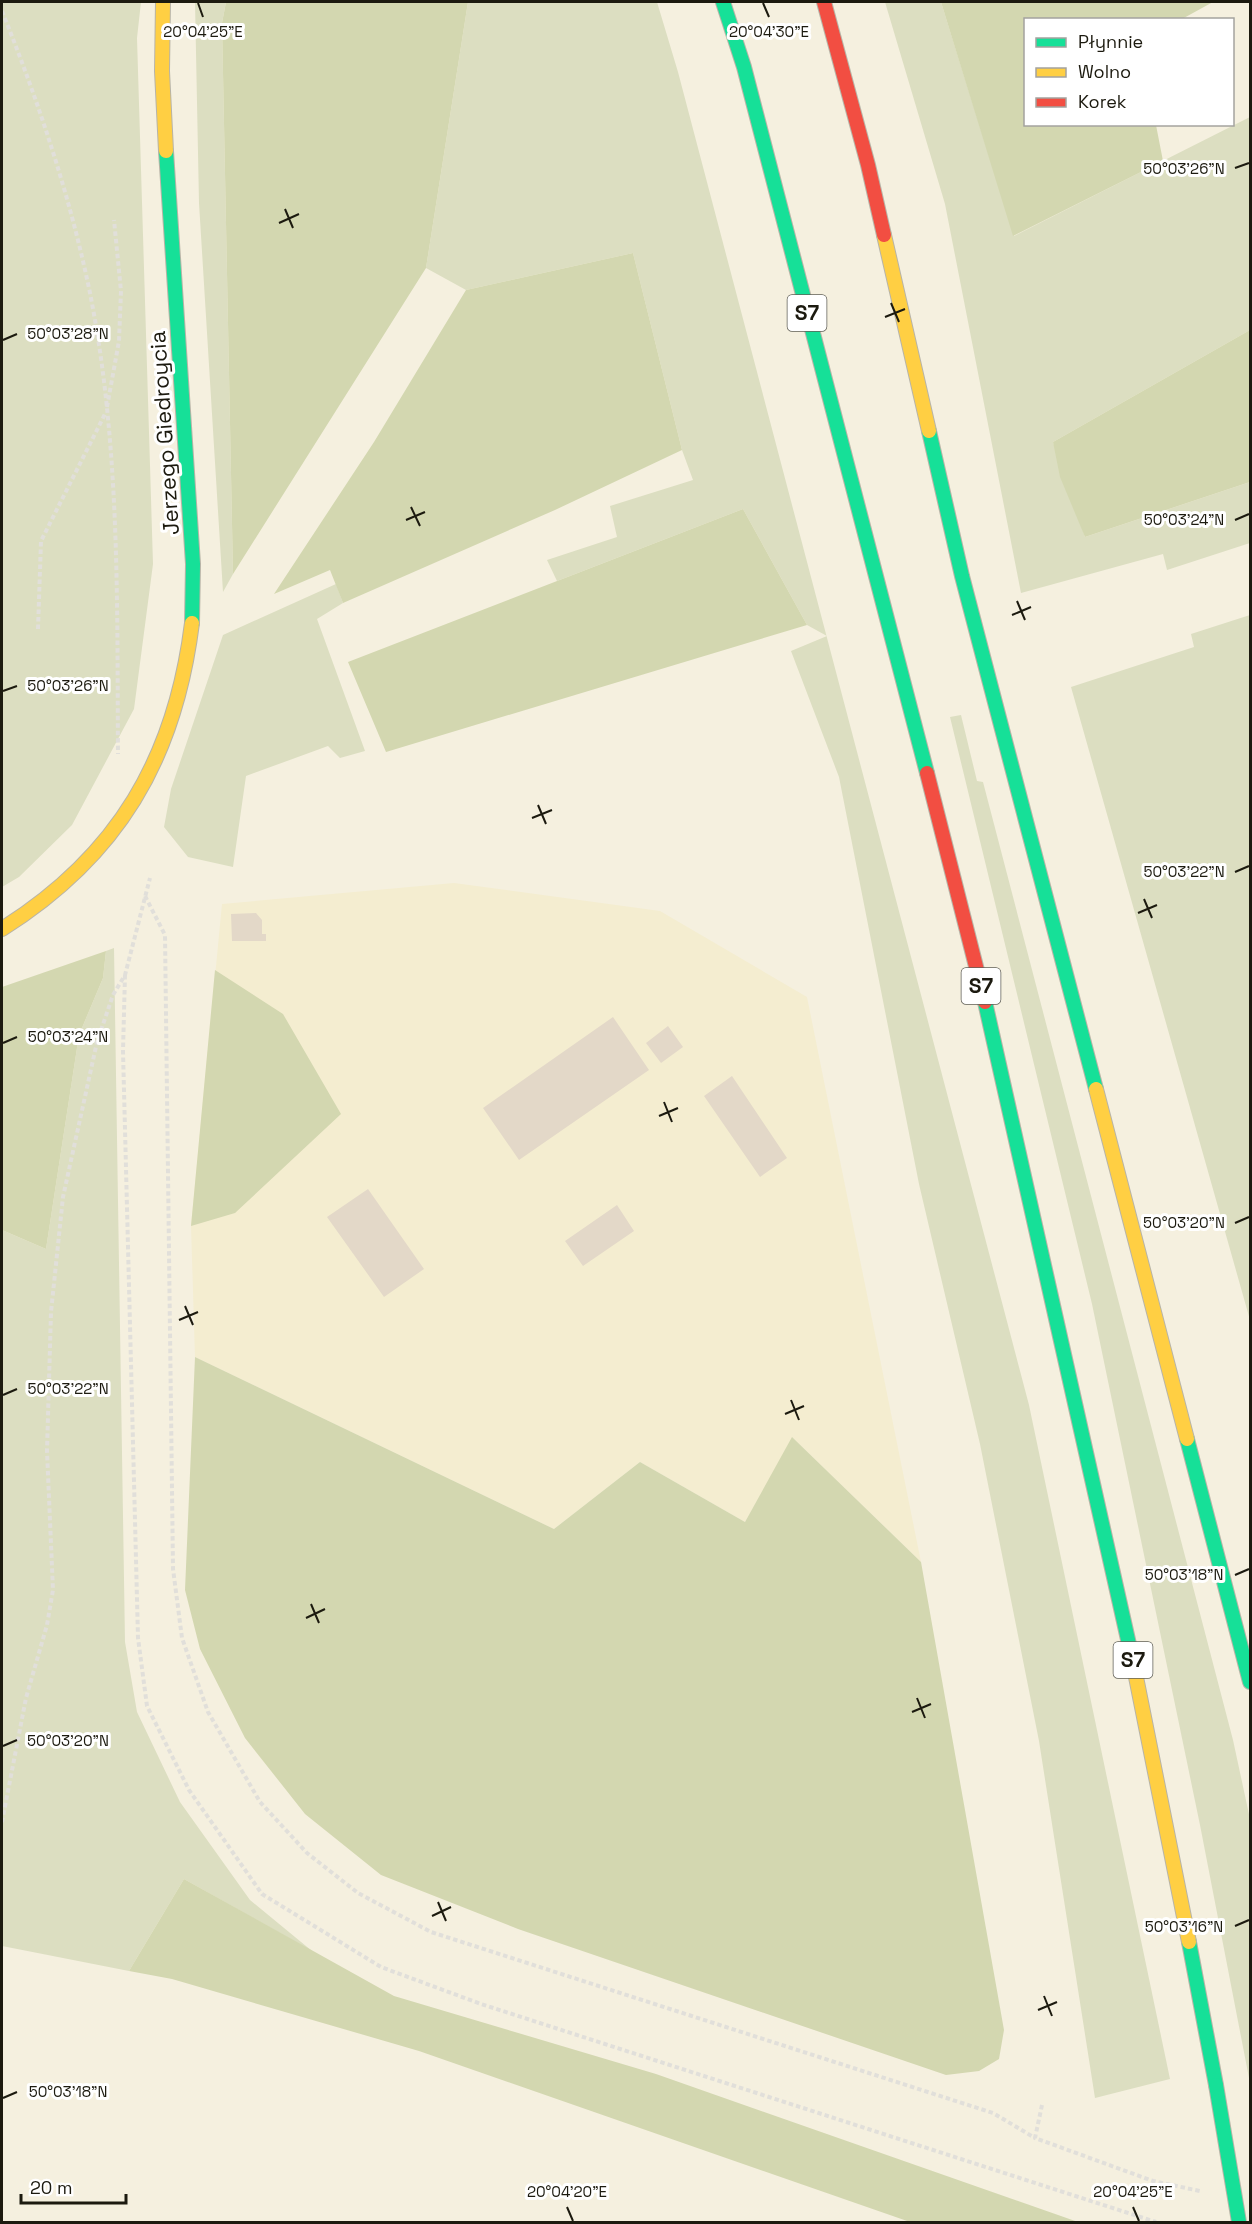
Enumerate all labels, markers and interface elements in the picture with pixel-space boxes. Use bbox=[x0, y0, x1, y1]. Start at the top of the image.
legend bbox=[1024, 18, 1234, 126]
text: 20°04'25"E bbox=[163, 22, 243, 41]
text: 20°04'30"E bbox=[729, 22, 809, 41]
text: Płynnie bbox=[1078, 30, 1143, 53]
text: Wolno bbox=[1078, 60, 1131, 83]
text: Korek bbox=[1078, 90, 1127, 113]
text: 50°03'26"N bbox=[1143, 159, 1225, 178]
road number: S7 bbox=[788, 295, 826, 331]
text: 50°03'28"N bbox=[27, 324, 109, 343]
street label: Jerzego Giedroycia bbox=[143, 330, 185, 536]
text: 50°03'24"N bbox=[1144, 510, 1224, 529]
text: 50°03'26"N bbox=[27, 676, 109, 695]
text: 50°03'22"N bbox=[1143, 862, 1225, 881]
road number: S7 bbox=[962, 968, 1000, 1004]
text: 50°03'24"N bbox=[28, 1027, 108, 1046]
text: 50°03'20"N bbox=[1143, 1213, 1225, 1232]
text: 50°03'22"N bbox=[27, 1379, 109, 1398]
text: 50°03'18"N bbox=[1145, 1565, 1223, 1584]
road number: S7 bbox=[1114, 1642, 1152, 1678]
text: 50°03'20"N bbox=[27, 1731, 109, 1750]
text: 50°03'16"N bbox=[1145, 1917, 1223, 1936]
text: 50°03'18"N bbox=[29, 2082, 107, 2101]
scale bar bbox=[21, 2167, 126, 2205]
text: 20 m bbox=[30, 2176, 73, 2199]
text: 20°04'20"E bbox=[527, 2182, 607, 2201]
text: 20°04'25"E bbox=[1093, 2182, 1173, 2201]

